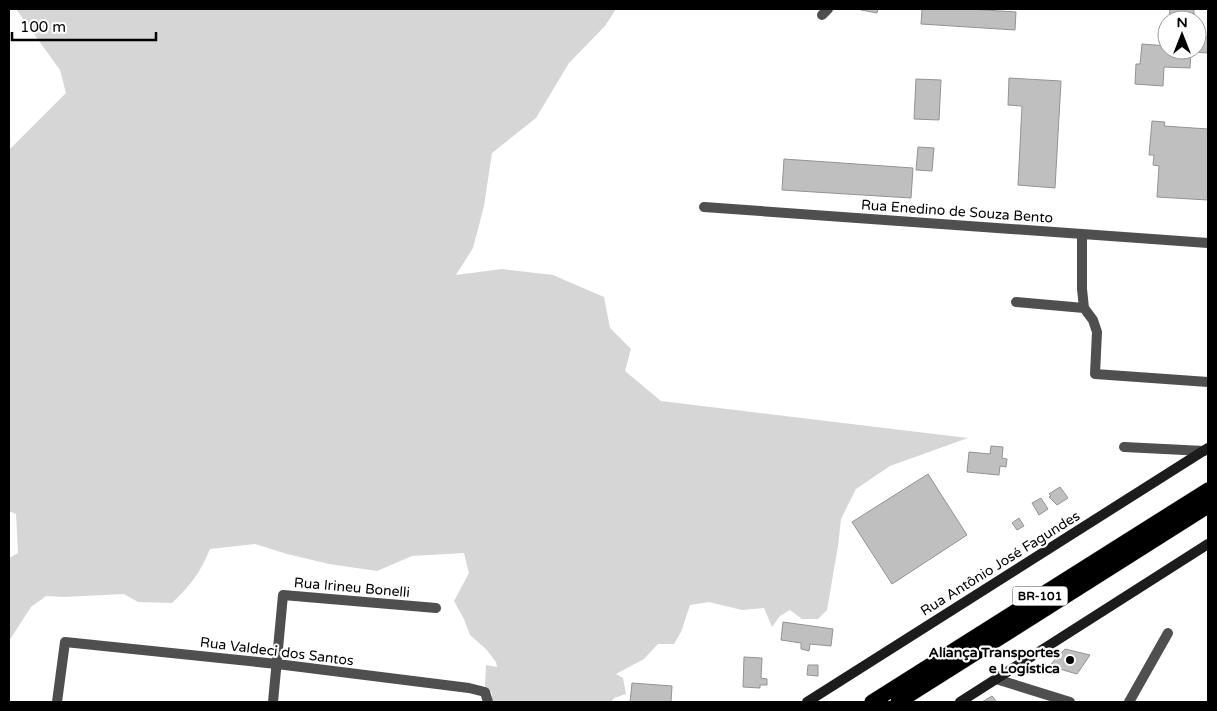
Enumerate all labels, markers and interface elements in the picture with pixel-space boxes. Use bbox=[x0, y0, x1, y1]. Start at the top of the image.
scale bar bbox=[12, 10, 156, 42]
north arrow bbox=[1157, 10, 1207, 60]
text: N bbox=[1176, 14, 1188, 31]
text: 100 m bbox=[20, 18, 66, 36]
street label: Rua Enedino de Souza Bento bbox=[860, 196, 1054, 227]
street label: Rua Antônio José Fagundes bbox=[917, 507, 1083, 620]
street label: Rua Irineu Bonelli bbox=[293, 574, 411, 601]
road number: BR-101 bbox=[1012, 586, 1068, 606]
street label: Rua Valdeci dos Santos bbox=[199, 634, 355, 669]
place label: Aliança Transportes e Logística bbox=[929, 644, 1060, 677]
marker: Aliança Transportes e Logística bbox=[1064, 654, 1076, 666]

